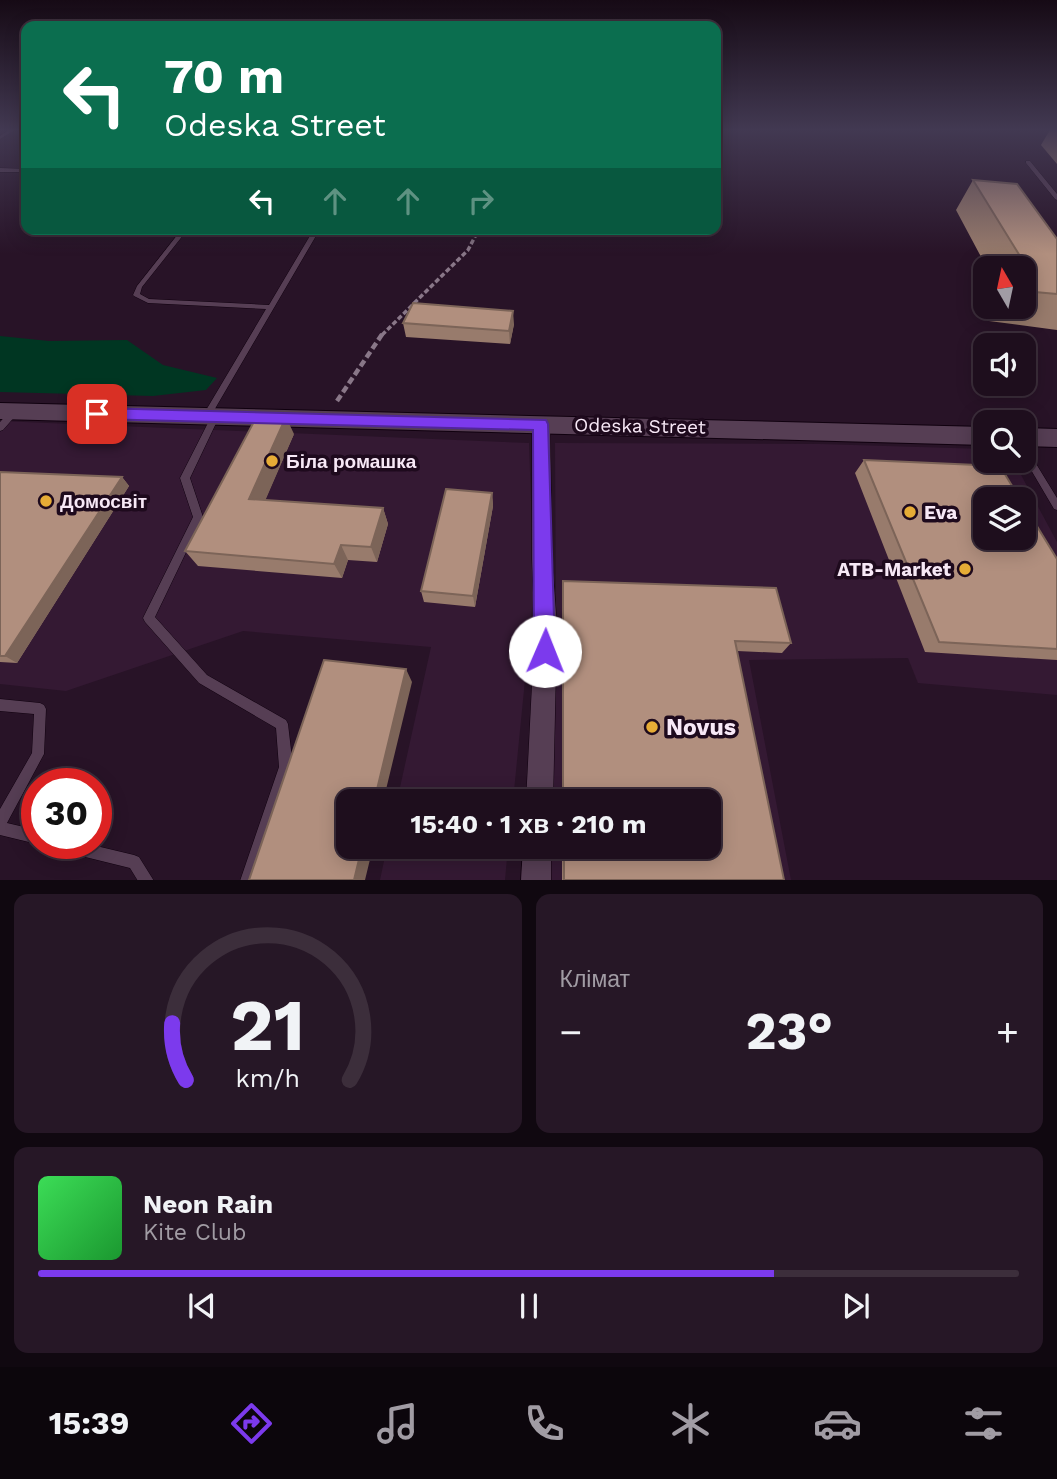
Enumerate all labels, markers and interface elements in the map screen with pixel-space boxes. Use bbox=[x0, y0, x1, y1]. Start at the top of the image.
text: 70 m bbox=[164, 47, 284, 105]
icon: left bbox=[49, 49, 140, 140]
text: Odeska Street bbox=[164, 106, 386, 144]
icon: left bbox=[243, 182, 281, 220]
icon: ahead bbox=[316, 182, 354, 220]
icon: ahead bbox=[389, 182, 427, 220]
icon: right bbox=[462, 182, 500, 220]
north arrow bbox=[973, 256, 1036, 318]
map controls bbox=[973, 256, 1036, 550]
button: sound bbox=[973, 333, 1036, 396]
pin bbox=[67, 384, 127, 444]
icon: arrive bbox=[78, 395, 116, 433]
button: search bbox=[973, 410, 1036, 473]
street label: Odeska Street bbox=[574, 413, 706, 439]
place label: Біла ромашка bbox=[286, 450, 417, 473]
marker: Біла ромашка bbox=[264, 453, 280, 469]
button: layers bbox=[973, 487, 1036, 550]
place label: Домосвіт bbox=[60, 490, 147, 513]
marker: Домосвіт bbox=[38, 493, 54, 509]
place label: Eva bbox=[924, 501, 957, 524]
marker: Eva bbox=[902, 504, 918, 520]
place label: ATB-Market bbox=[837, 558, 952, 581]
marker: ATB-Market bbox=[957, 561, 973, 577]
position arrow bbox=[508, 614, 582, 688]
place label: Novus bbox=[666, 714, 736, 741]
marker: Novus bbox=[644, 719, 660, 735]
speed limit sign: 30 bbox=[21, 768, 112, 859]
text: 15:40 · 1 хв · 210 m bbox=[411, 809, 646, 839]
text: Клімат bbox=[560, 966, 630, 993]
text: 21 bbox=[230, 982, 305, 1068]
text: 23° bbox=[745, 1001, 833, 1062]
text: − bbox=[560, 1010, 582, 1054]
text: + bbox=[996, 1010, 1019, 1054]
text: km/h bbox=[236, 1063, 300, 1092]
text: Neon Rain bbox=[143, 1189, 273, 1219]
text: Kite Club bbox=[143, 1219, 246, 1246]
icon: previous bbox=[183, 1287, 221, 1325]
icon: pause bbox=[510, 1287, 548, 1325]
icon: next bbox=[837, 1287, 875, 1325]
icon: directions bbox=[227, 1399, 276, 1448]
icon: music bbox=[373, 1399, 422, 1448]
icon: phone bbox=[520, 1399, 569, 1448]
icon: climate bbox=[666, 1399, 715, 1448]
icon: car bbox=[813, 1399, 862, 1448]
icon: filters bbox=[959, 1399, 1008, 1448]
text: 15:39 bbox=[49, 1404, 130, 1442]

